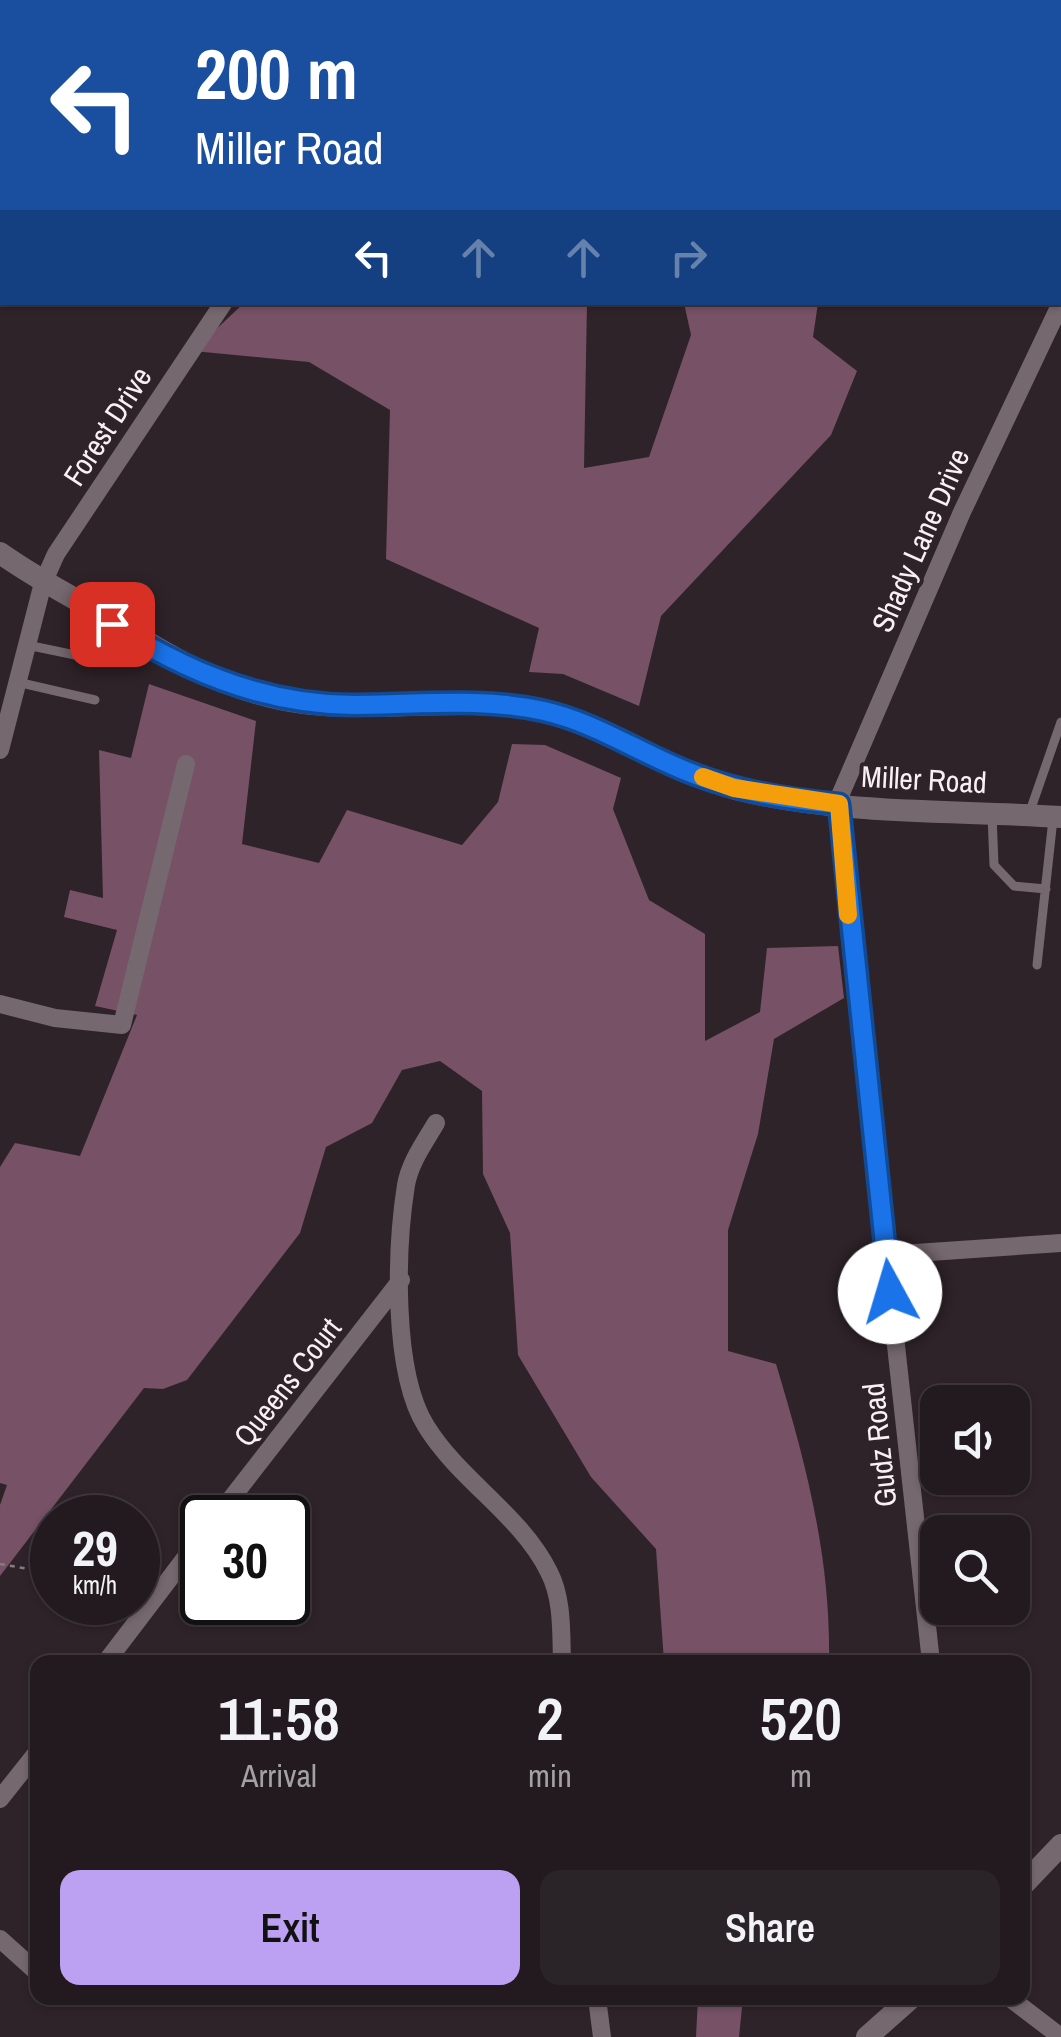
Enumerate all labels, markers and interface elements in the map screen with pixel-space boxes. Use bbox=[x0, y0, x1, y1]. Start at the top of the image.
text: 200 m bbox=[195, 27, 358, 121]
icon: left bbox=[30, 40, 160, 170]
text: Miller Road bbox=[195, 117, 384, 178]
icon: left bbox=[346, 230, 401, 285]
icon: ahead bbox=[451, 230, 506, 285]
icon: ahead bbox=[556, 230, 611, 285]
icon: right bbox=[661, 230, 716, 285]
street label: Forest Drive bbox=[54, 359, 160, 493]
street label: Shady Lane Drive bbox=[862, 442, 978, 638]
pin bbox=[70, 582, 155, 667]
icon: arrive bbox=[85, 597, 140, 652]
street label: Miller Road bbox=[860, 756, 988, 802]
position arrow bbox=[838, 1240, 942, 1344]
street label: Queens Court bbox=[224, 1309, 350, 1455]
street label: Gudz Road bbox=[853, 1381, 905, 1509]
map controls bbox=[920, 1385, 1030, 1625]
button: sound bbox=[920, 1385, 1030, 1495]
speed limit sign: 30 bbox=[180, 1495, 310, 1625]
text: 29 bbox=[72, 1514, 118, 1582]
button: search bbox=[920, 1515, 1030, 1625]
text: km/h bbox=[73, 1568, 117, 1602]
text: 11:58 bbox=[218, 1678, 340, 1759]
text: 2 bbox=[536, 1678, 564, 1759]
text: 520 bbox=[760, 1678, 842, 1759]
text: Arrival bbox=[241, 1754, 317, 1797]
text: min bbox=[528, 1754, 572, 1797]
text: m bbox=[790, 1754, 812, 1797]
button: Exit bbox=[60, 1870, 520, 1985]
button: Share bbox=[540, 1870, 1000, 1985]

